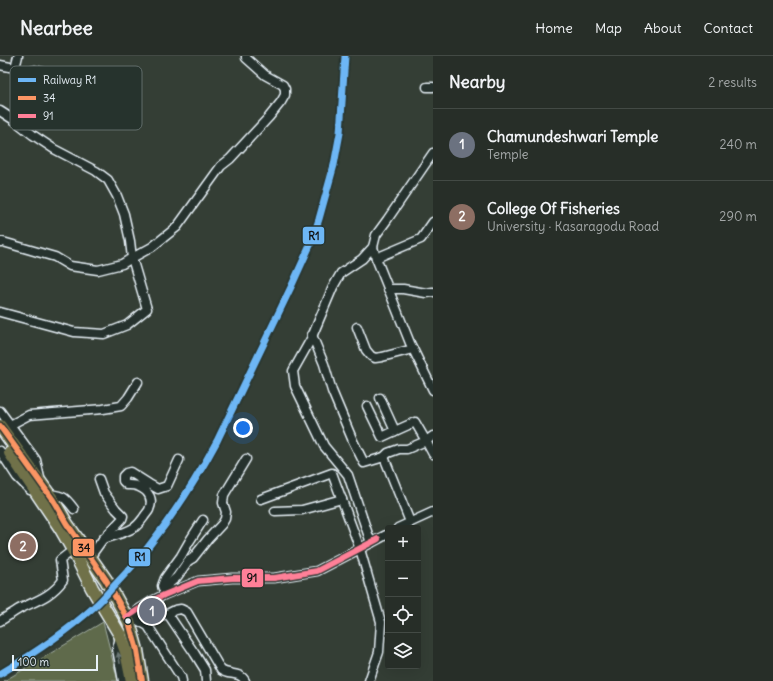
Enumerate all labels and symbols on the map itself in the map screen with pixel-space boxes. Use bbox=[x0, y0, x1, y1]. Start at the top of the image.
legend bbox=[10, 66, 142, 130]
text: Railway R1 bbox=[43, 73, 96, 87]
text: 34 bbox=[43, 91, 56, 105]
text: 91 bbox=[43, 109, 54, 123]
line badge: R1 bbox=[302, 226, 325, 245]
text: R1 bbox=[308, 229, 320, 243]
your location bbox=[233, 418, 253, 438]
pin: 2 bbox=[10, 531, 36, 561]
line badge: 34 bbox=[72, 538, 95, 557]
text: 34 bbox=[78, 541, 91, 555]
line badge: R1 bbox=[128, 548, 151, 567]
text: R1 bbox=[134, 550, 146, 564]
line badge: 91 bbox=[241, 568, 264, 588]
text: 91 bbox=[247, 571, 257, 585]
pin: 1 bbox=[139, 596, 165, 626]
unlabelled marker bbox=[123, 616, 133, 626]
one-way arrow bbox=[115, 652, 121, 664]
scale bar bbox=[12, 653, 98, 672]

